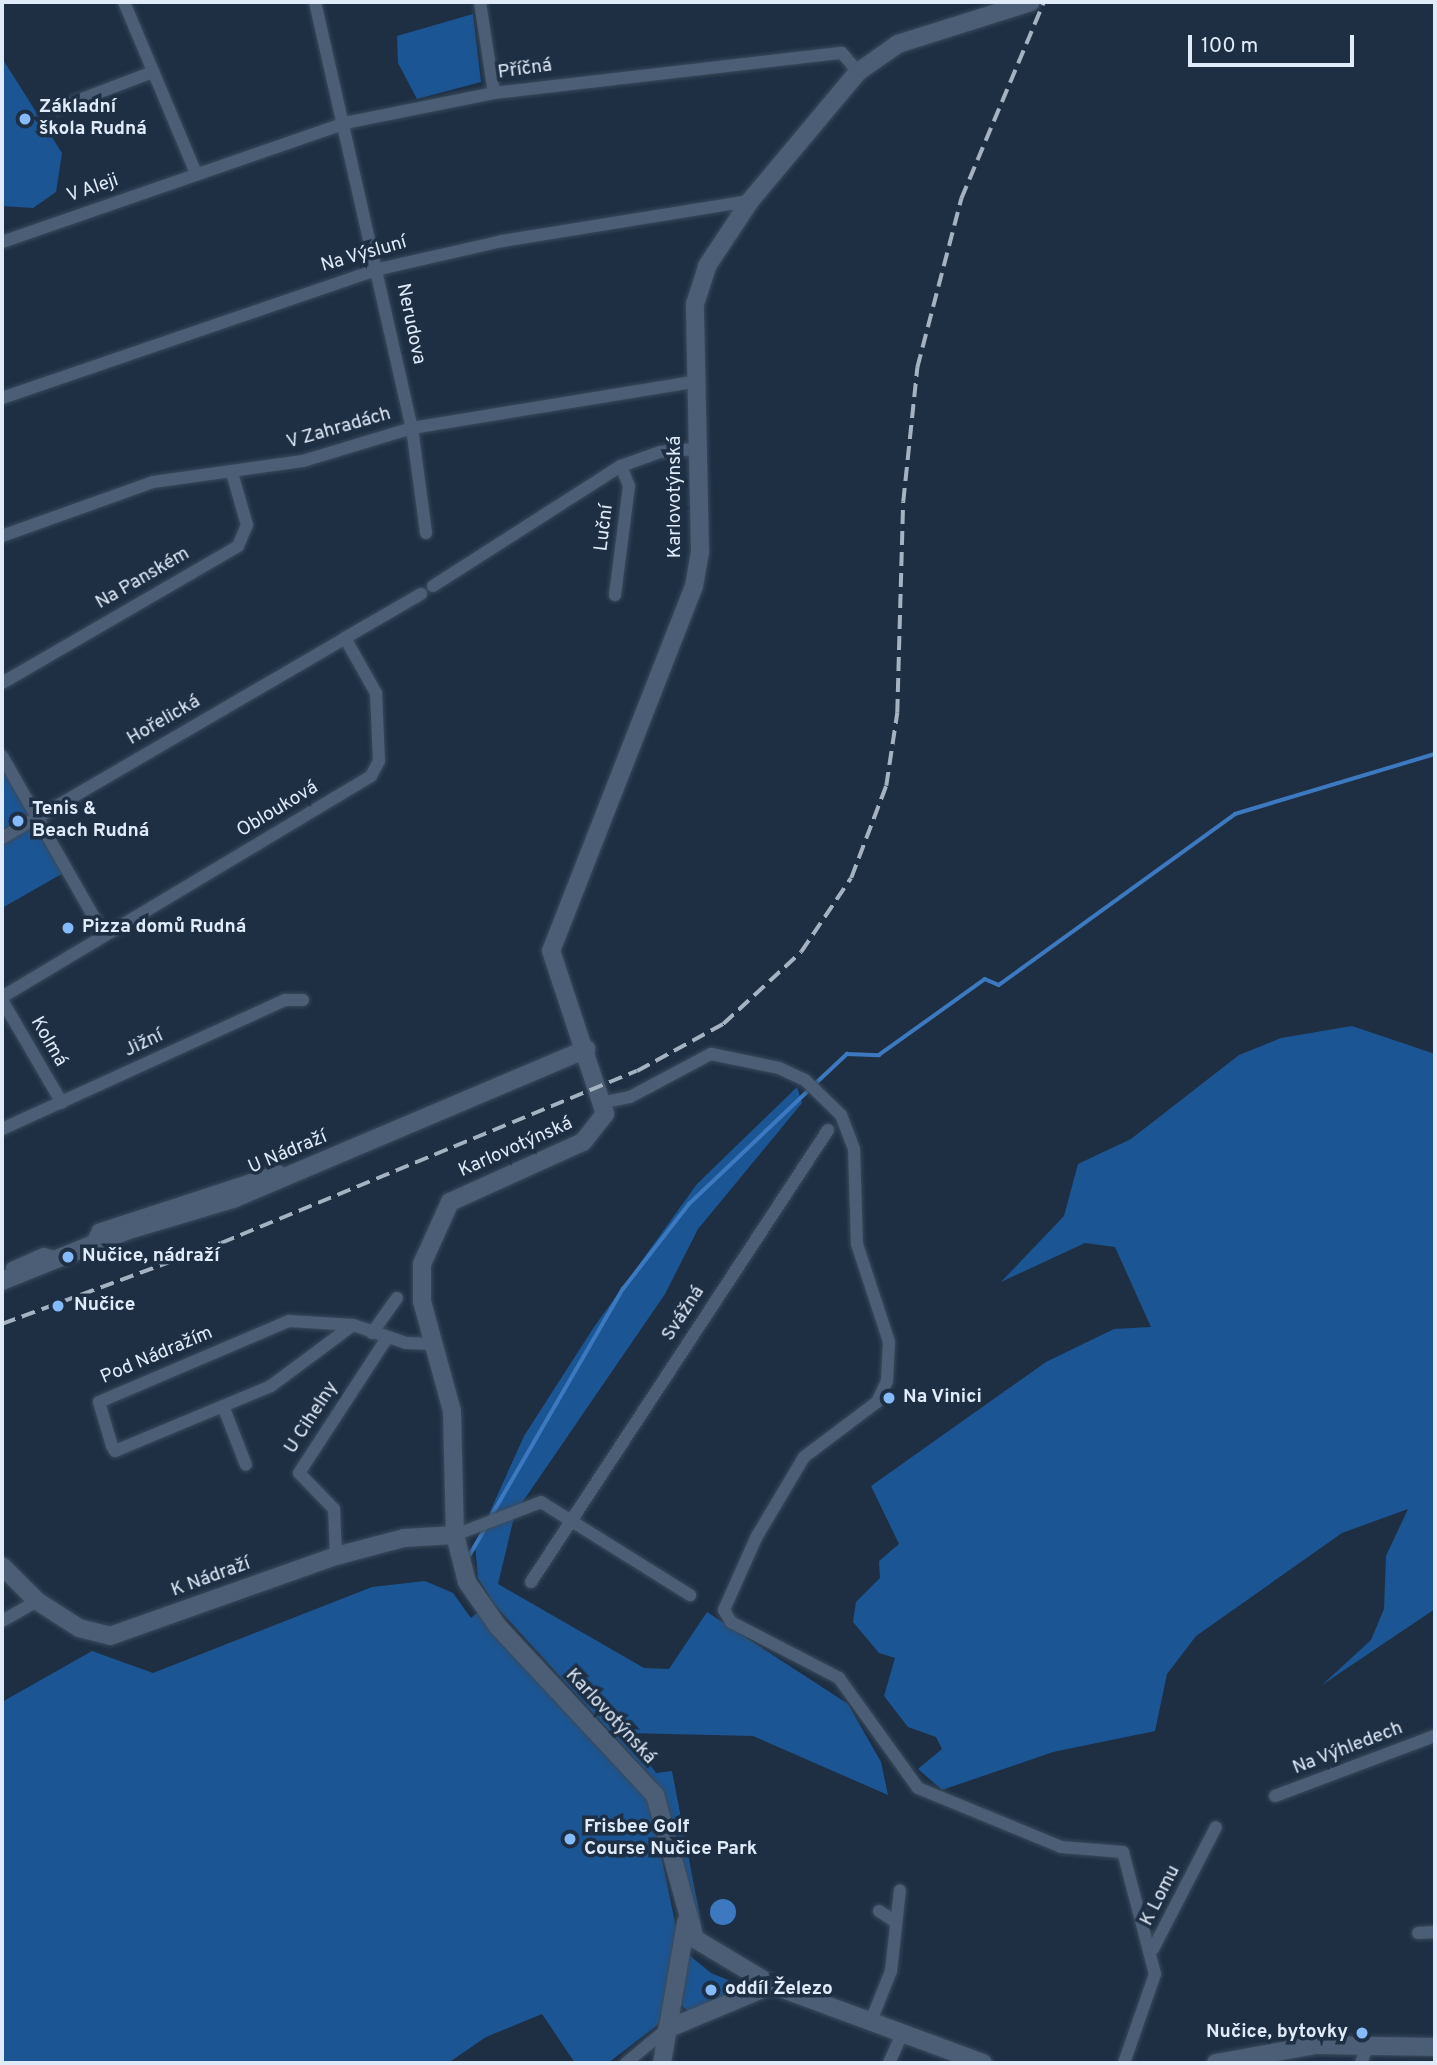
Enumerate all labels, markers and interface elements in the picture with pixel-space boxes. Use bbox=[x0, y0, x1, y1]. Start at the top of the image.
scale bar bbox=[1192, 21, 1358, 65]
text: 100 m bbox=[1201, 33, 1258, 60]
street label: Příčná bbox=[496, 55, 554, 85]
place label: Základní škola Rudná bbox=[39, 97, 147, 141]
marker: Základní škola Rudná bbox=[17, 111, 33, 127]
street label: V Aleji bbox=[63, 169, 123, 209]
street label: Na Výsluní bbox=[318, 232, 410, 278]
street label: Nerudova bbox=[390, 281, 430, 367]
street label: V Zahradách bbox=[284, 403, 394, 455]
street label: Karlovotýnská bbox=[665, 436, 687, 558]
street label: Luční bbox=[591, 503, 619, 553]
street label: Na Panském bbox=[92, 543, 194, 615]
street label: Hořelická bbox=[123, 691, 205, 751]
street label: Oblouková bbox=[233, 777, 323, 843]
place label: Tenis & Beach Rudná bbox=[32, 799, 149, 843]
marker: Tenis & Beach Rudná bbox=[10, 813, 26, 829]
place label: Pizza domů Rudná bbox=[82, 917, 246, 939]
marker: Pizza domů Rudná bbox=[60, 920, 76, 936]
street label: Kolmá bbox=[25, 1013, 71, 1071]
street label: Jižní bbox=[121, 1025, 167, 1063]
street label: Karlovotýnská bbox=[456, 1113, 576, 1183]
street label: U Nádraží bbox=[245, 1126, 331, 1180]
place label: Nučice, nádraží bbox=[82, 1246, 220, 1268]
marker: Nučice, nádraží bbox=[60, 1249, 76, 1265]
street label: Svážná bbox=[658, 1282, 710, 1346]
place label: Nučice bbox=[74, 1295, 135, 1317]
marker: Nučice bbox=[48, 1296, 68, 1316]
street label: Pod Nádražím bbox=[97, 1322, 217, 1390]
street label: U Cihelny bbox=[280, 1378, 344, 1458]
place label: Na Vinici bbox=[903, 1387, 983, 1409]
marker: Na Vinici bbox=[881, 1390, 897, 1406]
street label: K Nádraží bbox=[168, 1553, 254, 1603]
street label: Karlovotýnská bbox=[560, 1665, 660, 1769]
street label: Na Výhledech bbox=[1289, 1717, 1407, 1781]
place label: Frisbee Golf Course Nučice Park bbox=[584, 1817, 757, 1861]
marker: Frisbee Golf Course Nučice Park bbox=[562, 1831, 578, 1847]
street label: K Lomu bbox=[1136, 1862, 1186, 1930]
place label: oddíl Železo bbox=[725, 1979, 833, 2001]
marker: oddíl Železo bbox=[703, 1982, 719, 1998]
place label: Nučice, bytovky bbox=[1206, 2022, 1348, 2044]
marker: Nučice, bytovky bbox=[1354, 2025, 1370, 2041]

